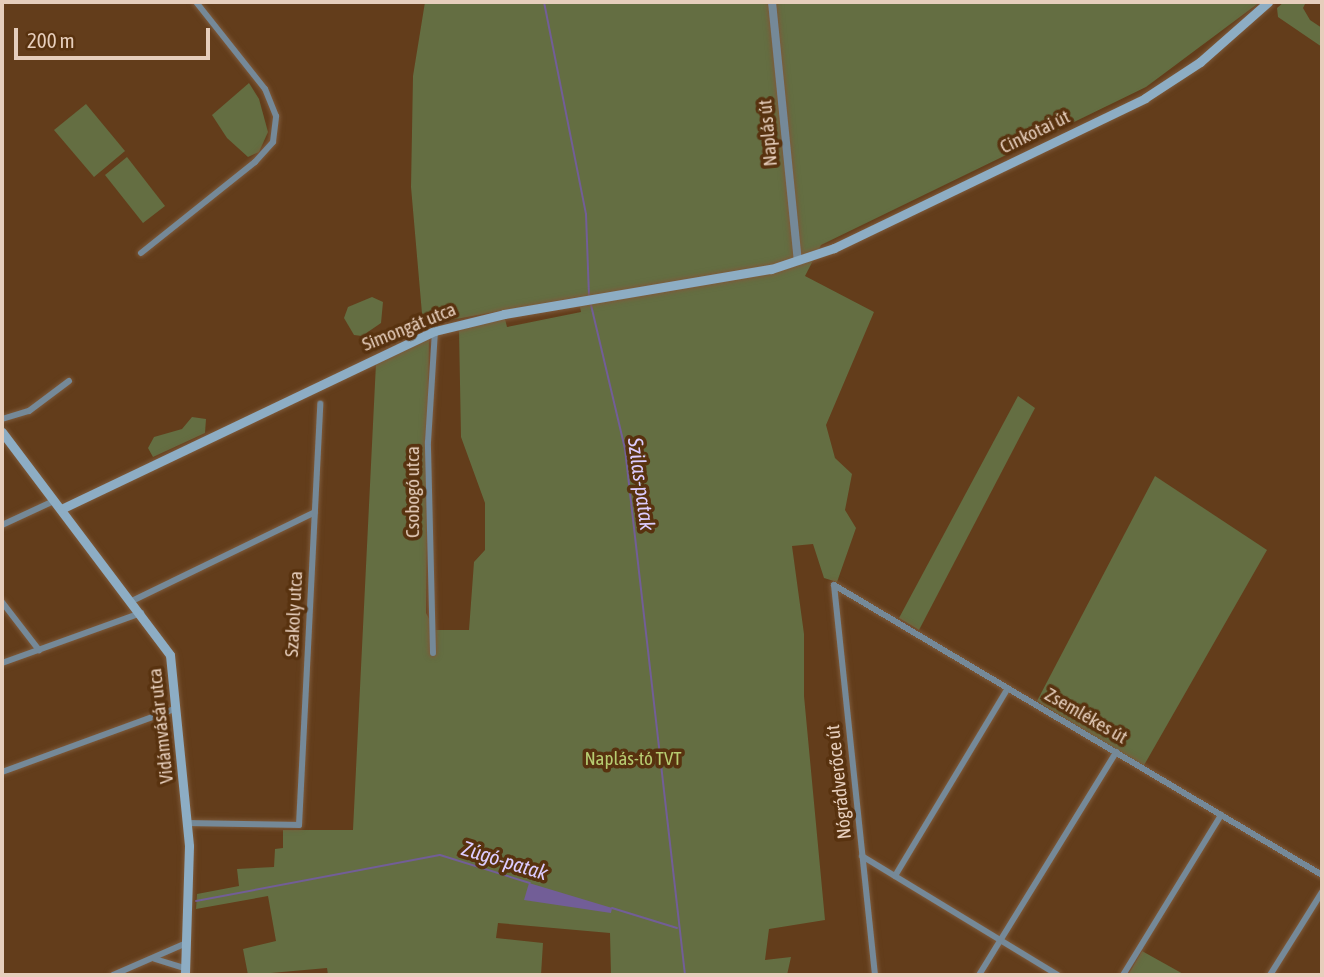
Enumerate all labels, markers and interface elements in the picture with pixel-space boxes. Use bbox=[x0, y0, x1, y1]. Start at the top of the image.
scale bar bbox=[18, 14, 214, 58]
text: 200 m bbox=[27, 28, 75, 52]
street label: Naplás út bbox=[754, 99, 782, 167]
street label: Cinkotai út bbox=[996, 105, 1074, 159]
street label: Simongát utca bbox=[359, 298, 459, 356]
water label: Szilas-patak bbox=[623, 436, 661, 532]
street label: Csobogó utca bbox=[402, 446, 424, 538]
street label: Szakoly utca bbox=[280, 570, 308, 658]
street label: Vidámvásár utca bbox=[144, 667, 178, 785]
street label: Zsemlékes út bbox=[1041, 683, 1131, 749]
street label: Nógrádverőce út bbox=[822, 724, 856, 840]
park label: Naplás-tó TVT bbox=[584, 748, 682, 770]
water label: Zúgó-patak bbox=[459, 835, 551, 885]

